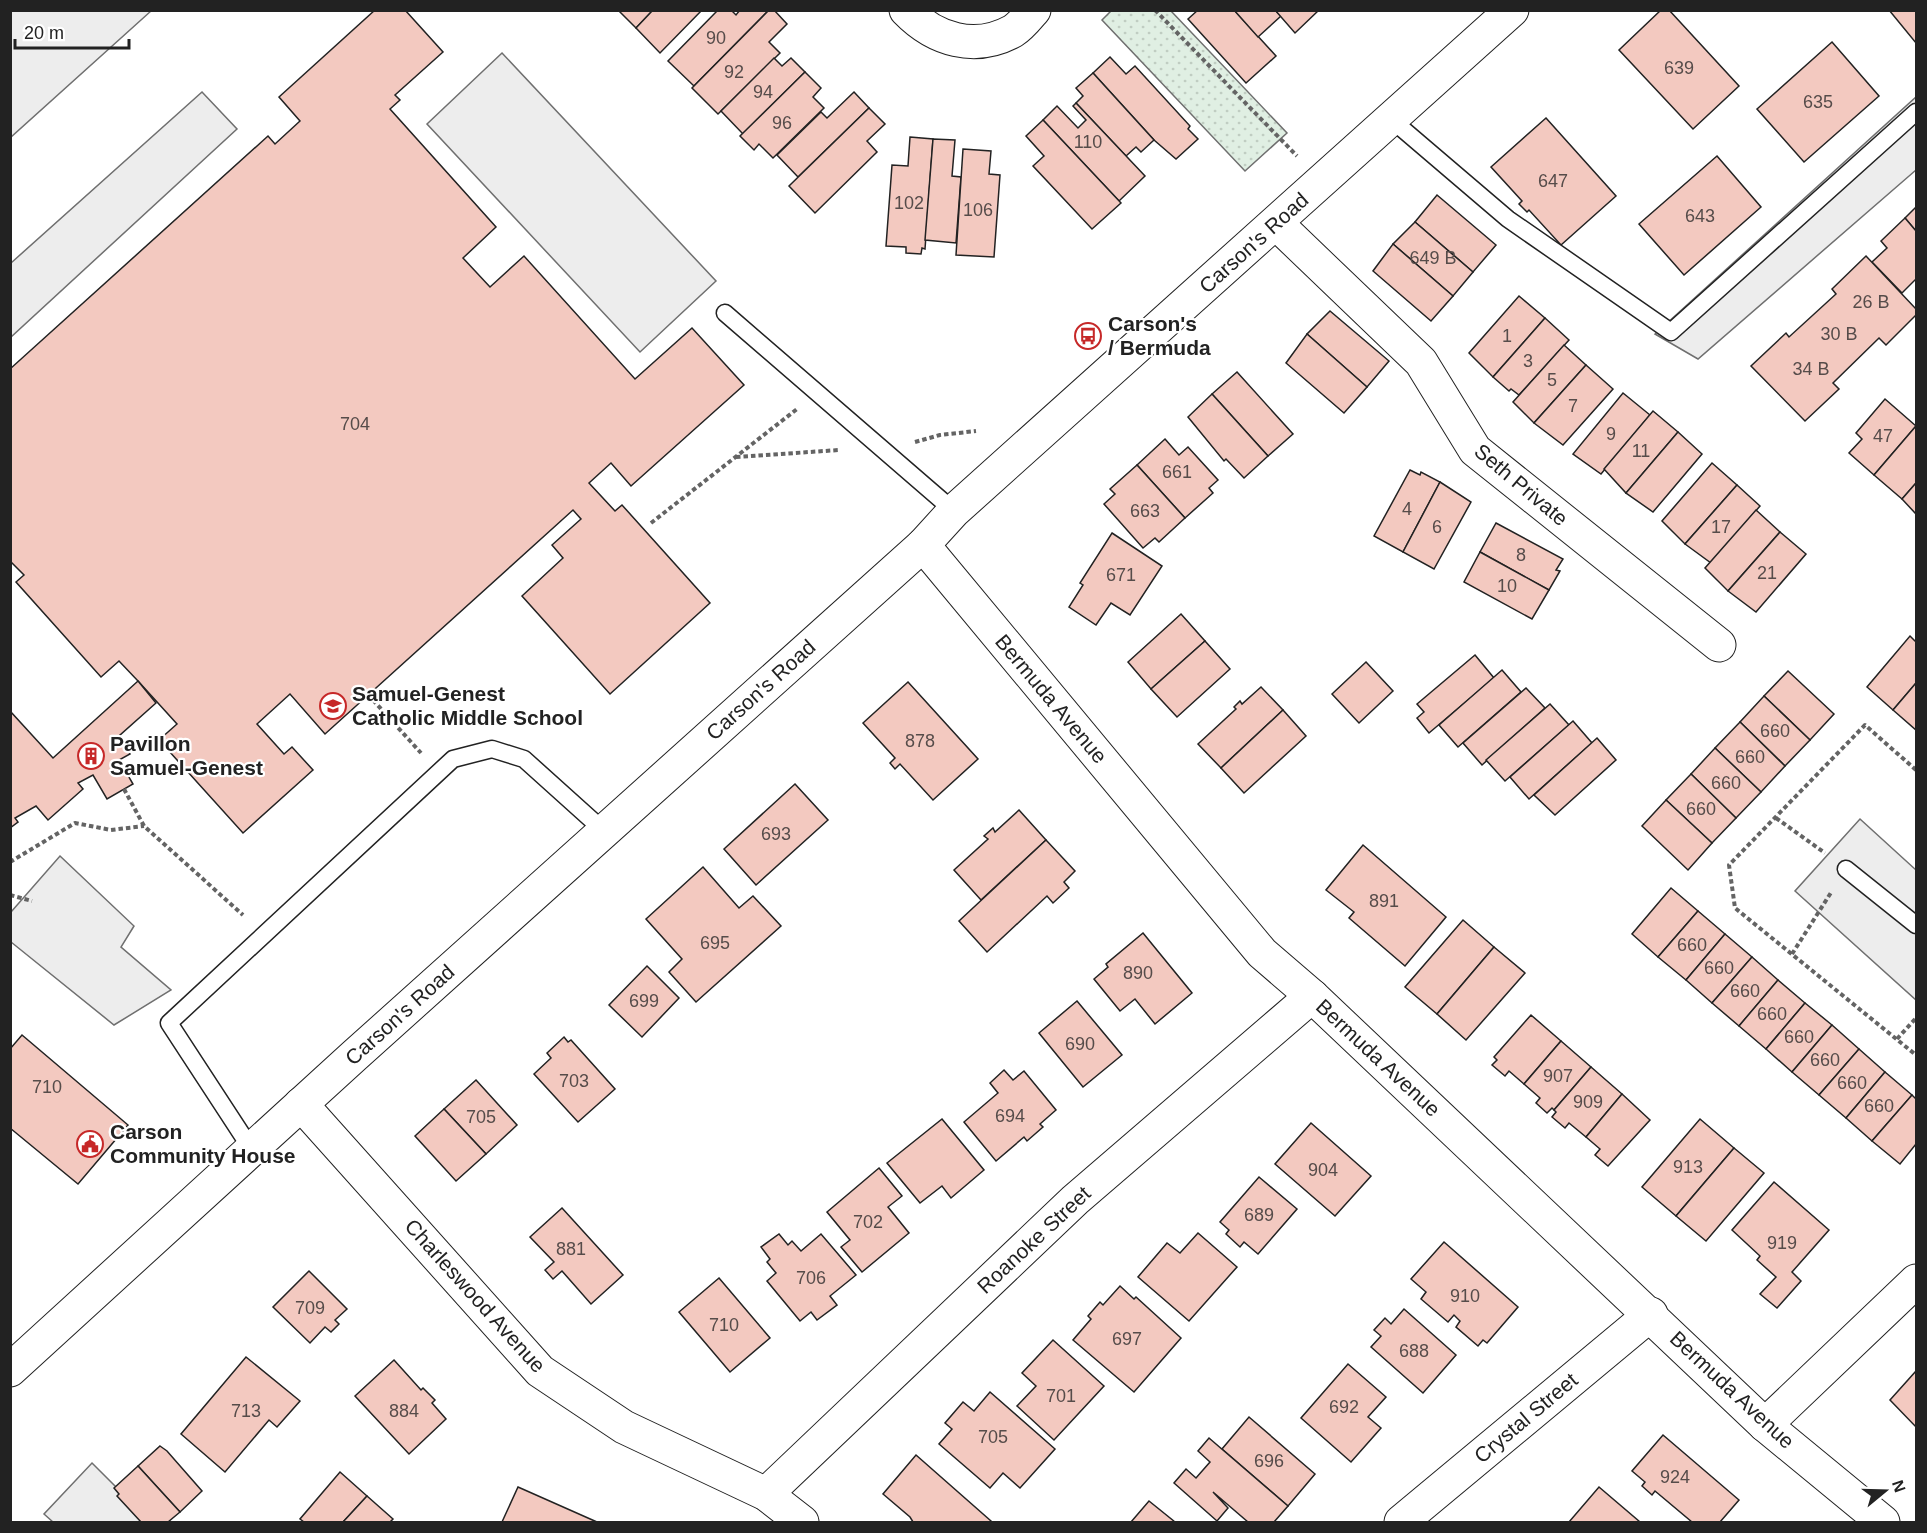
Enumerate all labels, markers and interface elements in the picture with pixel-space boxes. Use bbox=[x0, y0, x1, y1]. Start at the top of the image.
scale bar bbox=[15, 12, 129, 50]
text: 20 m bbox=[24, 23, 64, 43]
house number: 90 bbox=[706, 28, 726, 48]
house number: 639 bbox=[1664, 58, 1694, 78]
house number: 92 bbox=[724, 62, 744, 82]
house number: 94 bbox=[753, 82, 773, 102]
house number: 635 bbox=[1803, 92, 1833, 112]
house number: 96 bbox=[772, 113, 792, 133]
house number: 110 bbox=[1074, 132, 1102, 152]
house number: 647 bbox=[1538, 171, 1568, 191]
street label: Carson's Road bbox=[1195, 188, 1313, 297]
house number: 102 bbox=[894, 193, 924, 213]
house number: 106 bbox=[963, 200, 993, 220]
house number: 643 bbox=[1685, 206, 1715, 226]
house number: 649 B bbox=[1409, 248, 1457, 268]
house number: 26 B bbox=[1852, 292, 1890, 312]
place label: Carson's / Bermuda bbox=[1108, 312, 1211, 359]
bus stop icon: Carson's / Bermuda bbox=[1073, 321, 1103, 351]
house number: 30 B bbox=[1820, 324, 1858, 344]
house number: 1 bbox=[1502, 326, 1512, 346]
house number: 3 bbox=[1523, 351, 1533, 371]
house number: 34 B bbox=[1792, 359, 1830, 379]
house number: 5 bbox=[1547, 370, 1557, 390]
house number: 7 bbox=[1568, 396, 1578, 416]
house number: 704 bbox=[340, 414, 370, 434]
house number: 9 bbox=[1606, 424, 1616, 444]
house number: 47 bbox=[1873, 426, 1893, 446]
street label: Seth Private bbox=[1470, 439, 1573, 530]
house number: 11 bbox=[1632, 441, 1650, 461]
house number: 661 bbox=[1162, 462, 1192, 482]
house number: 4 bbox=[1402, 499, 1412, 519]
house number: 663 bbox=[1130, 501, 1160, 521]
house number: 6 bbox=[1432, 517, 1442, 537]
house number: 17 bbox=[1711, 517, 1731, 537]
house number: 8 bbox=[1516, 545, 1526, 565]
house number: 21 bbox=[1757, 563, 1777, 583]
house number: 671 bbox=[1106, 565, 1136, 585]
house number: 10 bbox=[1497, 576, 1517, 596]
street label: Bermuda Avenue bbox=[991, 630, 1112, 768]
street label: Carson's Road bbox=[702, 635, 820, 744]
place label: Samuel-Genest Catholic Middle School bbox=[352, 682, 583, 729]
school or university icon: Samuel-Genest Catholic Middle School bbox=[318, 691, 348, 721]
house number: 660 bbox=[1760, 721, 1790, 741]
house number: 878 bbox=[905, 731, 935, 751]
place label: Pavillon Samuel-Genest bbox=[110, 732, 263, 779]
building icon: Pavillon Samuel-Genest bbox=[76, 741, 106, 771]
house number: 660 bbox=[1735, 747, 1765, 767]
house number: 660 bbox=[1711, 773, 1741, 793]
house number: 660 bbox=[1686, 799, 1716, 819]
house number: 693 bbox=[761, 824, 791, 844]
house number: 891 bbox=[1369, 891, 1399, 911]
house number: 695 bbox=[700, 933, 730, 953]
house number: 660 bbox=[1677, 935, 1707, 955]
house number: 660 bbox=[1704, 958, 1734, 978]
street label: Carson's Road bbox=[341, 960, 459, 1069]
house number: 890 bbox=[1123, 963, 1153, 983]
house number: 660 bbox=[1730, 981, 1760, 1001]
house number: 699 bbox=[629, 991, 659, 1011]
street label: Bermuda Avenue bbox=[1312, 994, 1445, 1121]
house number: 660 bbox=[1757, 1004, 1787, 1024]
house number: 660 bbox=[1784, 1027, 1814, 1047]
house number: 690 bbox=[1065, 1034, 1095, 1054]
house number: 660 bbox=[1810, 1050, 1840, 1070]
house number: 907 bbox=[1543, 1066, 1573, 1086]
house number: 703 bbox=[559, 1071, 589, 1091]
house number: 660 bbox=[1837, 1073, 1867, 1093]
house number: 710 bbox=[32, 1077, 62, 1097]
house number: 909 bbox=[1573, 1092, 1603, 1112]
house number: 660 bbox=[1864, 1096, 1894, 1116]
house number: 694 bbox=[995, 1106, 1025, 1126]
house number: 705 bbox=[466, 1107, 496, 1127]
place label: Carson Community House bbox=[110, 1120, 296, 1167]
public building icon: Carson Community House bbox=[75, 1129, 105, 1159]
house number: 913 bbox=[1673, 1157, 1703, 1177]
house number: 904 bbox=[1308, 1160, 1338, 1180]
street label: Roanoke Street bbox=[972, 1181, 1095, 1298]
house number: 689 bbox=[1244, 1205, 1274, 1225]
house number: 702 bbox=[853, 1212, 883, 1232]
street label: Charleswood Avenue bbox=[401, 1214, 550, 1377]
house number: 919 bbox=[1767, 1233, 1797, 1253]
house number: 881 bbox=[556, 1239, 586, 1259]
house number: 706 bbox=[796, 1268, 826, 1288]
house number: 910 bbox=[1450, 1286, 1480, 1306]
house number: 709 bbox=[295, 1298, 325, 1318]
house number: 710 bbox=[709, 1315, 739, 1335]
street label: Bermuda Avenue bbox=[1666, 1326, 1799, 1453]
house number: 697 bbox=[1112, 1329, 1142, 1349]
house number: 688 bbox=[1399, 1341, 1429, 1361]
street label: Crystal Street bbox=[1470, 1368, 1582, 1467]
house number: 701 bbox=[1046, 1386, 1076, 1406]
house number: 692 bbox=[1329, 1397, 1359, 1417]
house number: 713 bbox=[231, 1401, 261, 1421]
house number: 884 bbox=[389, 1401, 419, 1421]
house number: 705 bbox=[978, 1427, 1008, 1447]
house number: 696 bbox=[1254, 1451, 1284, 1471]
north arrow bbox=[1855, 1461, 1915, 1521]
house number: 924 bbox=[1660, 1467, 1690, 1487]
text: N bbox=[1889, 1478, 1909, 1495]

